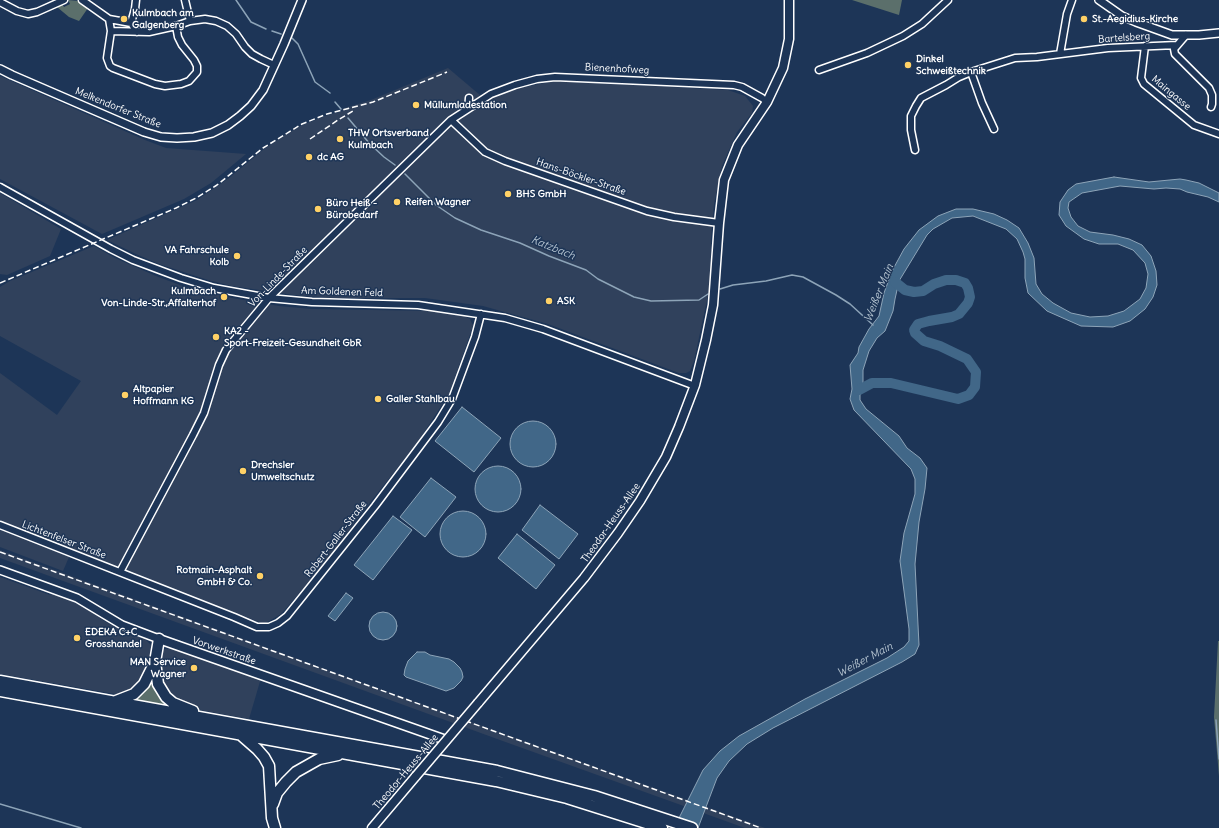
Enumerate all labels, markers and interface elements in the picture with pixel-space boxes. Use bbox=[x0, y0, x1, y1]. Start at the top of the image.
place label: Kulmbach am Galgenberg bbox=[132, 7, 194, 30]
place label: St.-Aegidius-Kirche bbox=[1092, 13, 1178, 25]
marker: Kulmbach am Galgenberg bbox=[119, 14, 129, 24]
marker: St.-Aegidius-Kirche bbox=[1079, 14, 1089, 24]
street label: Bartelsberg bbox=[1098, 30, 1150, 46]
place label: Dinkel Schweißtechnik bbox=[916, 53, 986, 76]
marker: Dinkel Schweißtechnik bbox=[903, 60, 913, 70]
street label: Bienenhofweg bbox=[584, 61, 650, 77]
street label: Maingasse bbox=[1149, 73, 1193, 113]
street label: Melkendorfer Straße bbox=[73, 85, 163, 131]
place label: Müllumladestation bbox=[424, 99, 507, 111]
marker: Müllumladestation bbox=[411, 100, 421, 110]
place label: THW Ortsverband Kulmbach bbox=[348, 127, 429, 150]
marker: THW Ortsverband Kulmbach bbox=[335, 134, 345, 144]
place label: dc AG bbox=[317, 151, 344, 163]
marker: dc AG bbox=[304, 152, 314, 162]
street label: Hans-Böckler-Straße bbox=[535, 156, 627, 198]
place label: BHS GmbH bbox=[516, 188, 566, 200]
marker: BHS GmbH bbox=[503, 189, 513, 199]
place label: Reifen Wagner bbox=[405, 196, 471, 208]
place label: Büro Heiß - Bürobedarf bbox=[326, 197, 378, 220]
marker: Reifen Wagner bbox=[392, 197, 402, 207]
marker: Büro Heiß - Bürobedarf bbox=[313, 204, 323, 214]
water label: Katzbach bbox=[529, 233, 577, 263]
place label: VA Fahrschule Kolb bbox=[165, 244, 229, 268]
street label: Von-Linde-Straße bbox=[246, 244, 310, 310]
marker: VA Fahrschule Kolb bbox=[232, 251, 242, 261]
water label: Weißer Main bbox=[861, 262, 897, 324]
place label: Kulmbach Von-Linde-Str.,Affalterhof bbox=[101, 285, 216, 308]
street label: Am Goldenen Feld bbox=[301, 285, 383, 299]
marker: Kulmbach Von-Linde-Str.,Affalterhof bbox=[219, 292, 229, 302]
place label: ASK bbox=[557, 295, 575, 307]
marker: ASK bbox=[544, 296, 554, 306]
place label: KA2 - Sport-Freizeit-Gesundheit GbR bbox=[224, 325, 362, 348]
marker: KA2 - Sport-Freizeit-Gesundheit GbR bbox=[211, 332, 221, 342]
place label: Altpapier Hoffmann KG bbox=[133, 383, 194, 406]
marker: Altpapier Hoffmann KG bbox=[120, 390, 130, 400]
place label: Galler Stahlbau bbox=[386, 393, 455, 405]
marker: Galler Stahlbau bbox=[373, 394, 383, 404]
place label: Drechsler Umweltschutz bbox=[251, 459, 315, 482]
marker: Drechsler Umweltschutz bbox=[238, 466, 248, 476]
street label: Theodor-Heuss-Allee bbox=[579, 481, 643, 565]
street label: Robert-Galler-Straße bbox=[302, 498, 370, 580]
street label: Lichtenfelser Straße bbox=[20, 518, 108, 562]
place label: Rotmain-Asphalt GmbH & Co. bbox=[176, 564, 252, 588]
marker: Rotmain-Asphalt GmbH & Co. bbox=[255, 571, 265, 581]
place label: EDEKA C+C Grosshandel bbox=[85, 626, 142, 650]
marker: EDEKA C+C Grosshandel bbox=[72, 633, 82, 643]
street label: Vorwerkstraße bbox=[191, 635, 257, 667]
water label: Weißer Main bbox=[835, 640, 895, 680]
place label: MAN Service Wagner bbox=[130, 656, 186, 680]
marker: MAN Service Wagner bbox=[189, 663, 199, 673]
street label: Theodor-Heuss-Allee bbox=[371, 732, 441, 812]

